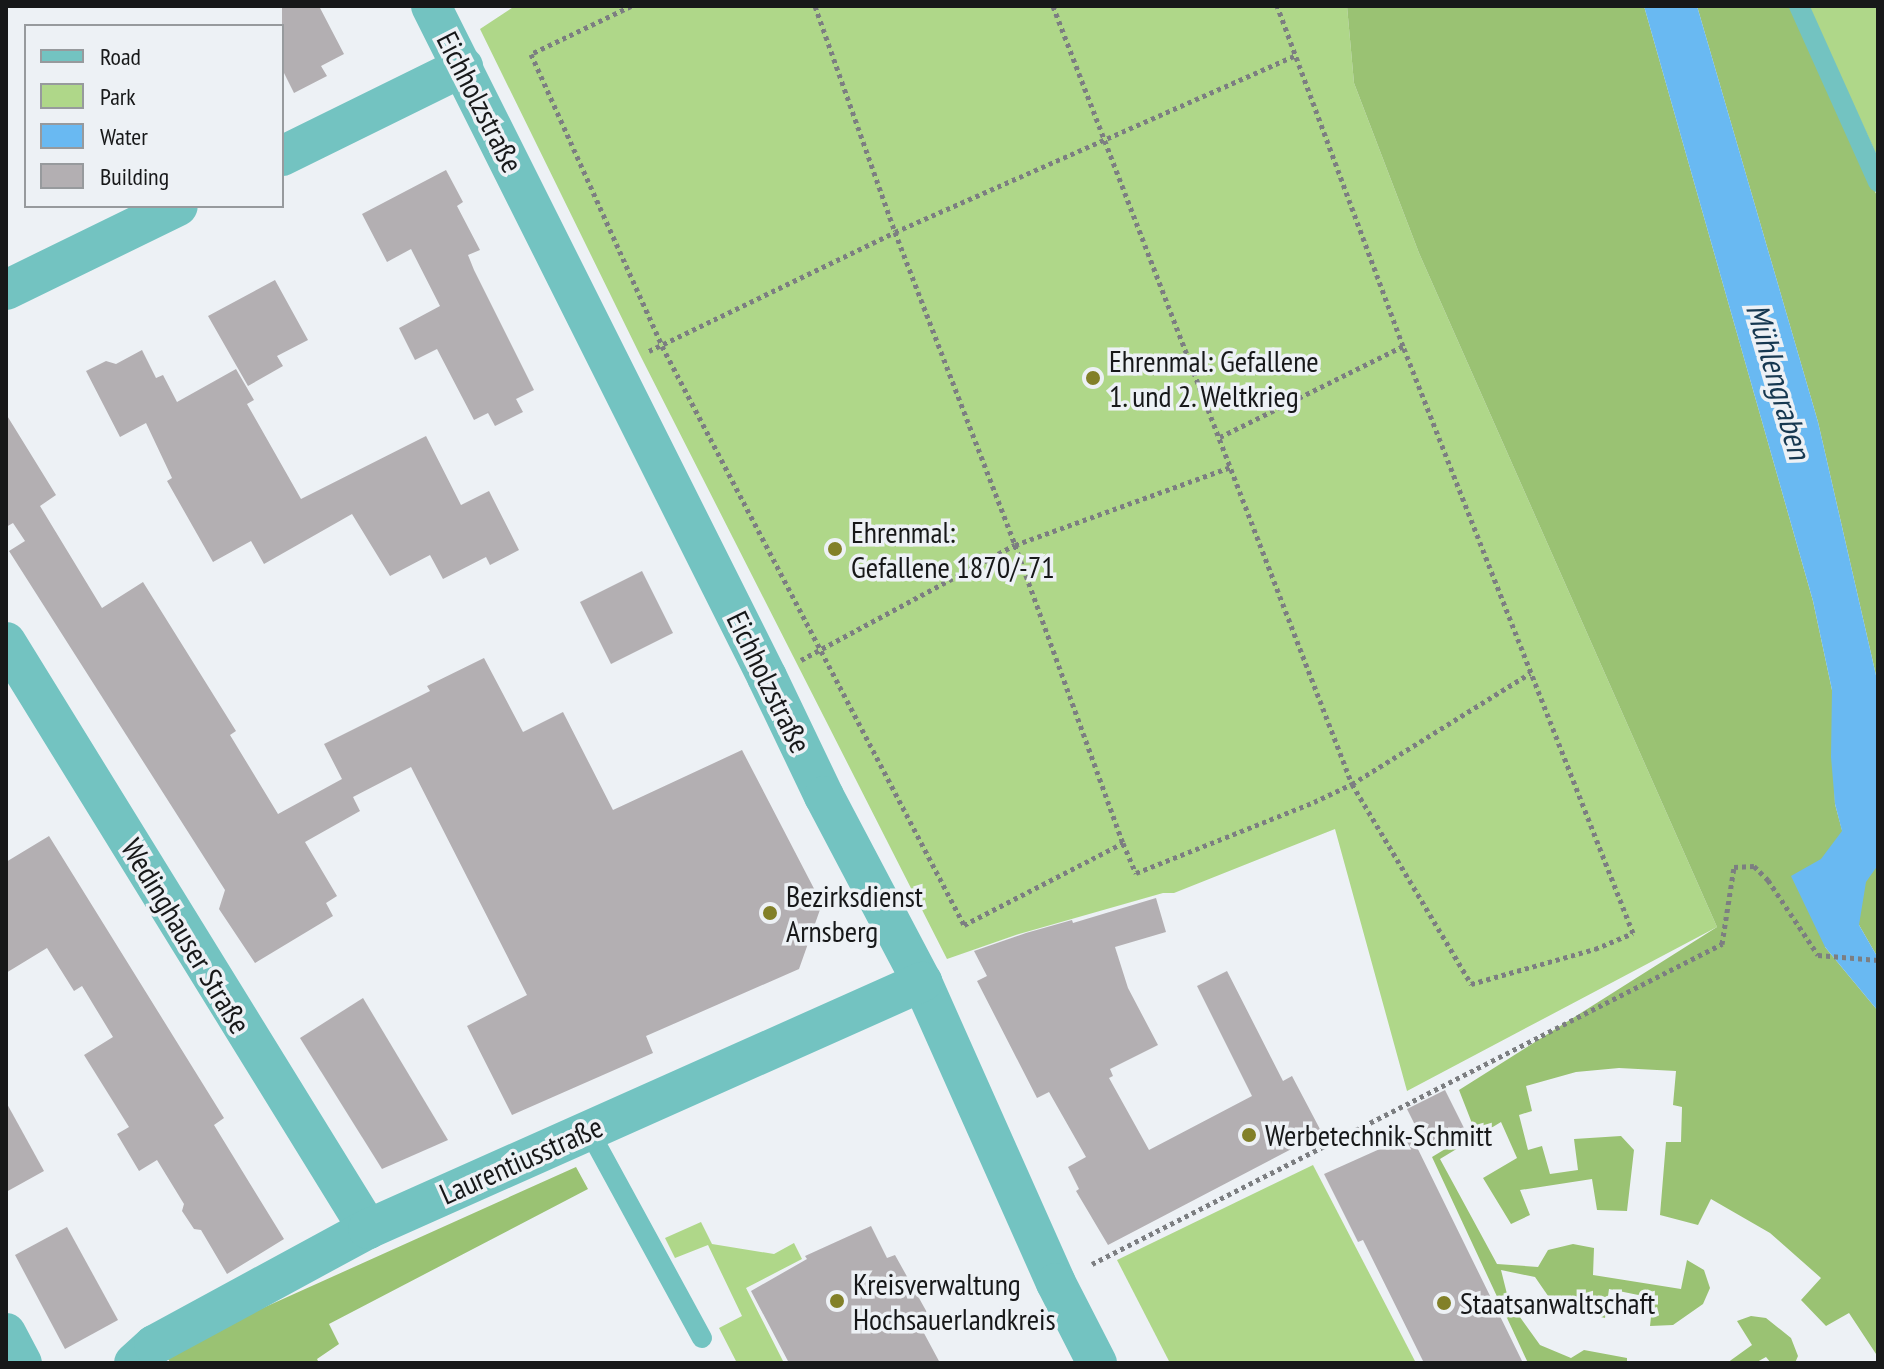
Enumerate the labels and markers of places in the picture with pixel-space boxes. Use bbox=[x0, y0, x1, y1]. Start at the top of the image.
place label: Ehrenmal: Gefallene 1. und 2. Weltkrieg bbox=[1109, 343, 1319, 414]
marker: Ehrenmal: Gefallene 1. und 2. Weltkrieg bbox=[1084, 369, 1102, 387]
place label: Ehrenmal: Gefallene 1870/-71 bbox=[851, 514, 1055, 584]
marker: Ehrenmal: Gefallene 1870/-71 bbox=[826, 540, 844, 558]
place label: Bezirksdienst Arnsberg bbox=[786, 878, 923, 948]
marker: Bezirksdienst Arnsberg bbox=[761, 904, 779, 922]
place label: Werbetechnik-Schmitt bbox=[1265, 1117, 1492, 1153]
marker: Werbetechnik-Schmitt bbox=[1240, 1126, 1258, 1144]
place label: Kreisverwaltung Hochsauerlandkreis bbox=[853, 1266, 1056, 1336]
place label: Staatsanwaltschaft bbox=[1460, 1285, 1655, 1321]
marker: Kreisverwaltung Hochsauerlandkreis bbox=[828, 1292, 846, 1310]
marker: Staatsanwaltschaft bbox=[1435, 1294, 1453, 1312]

